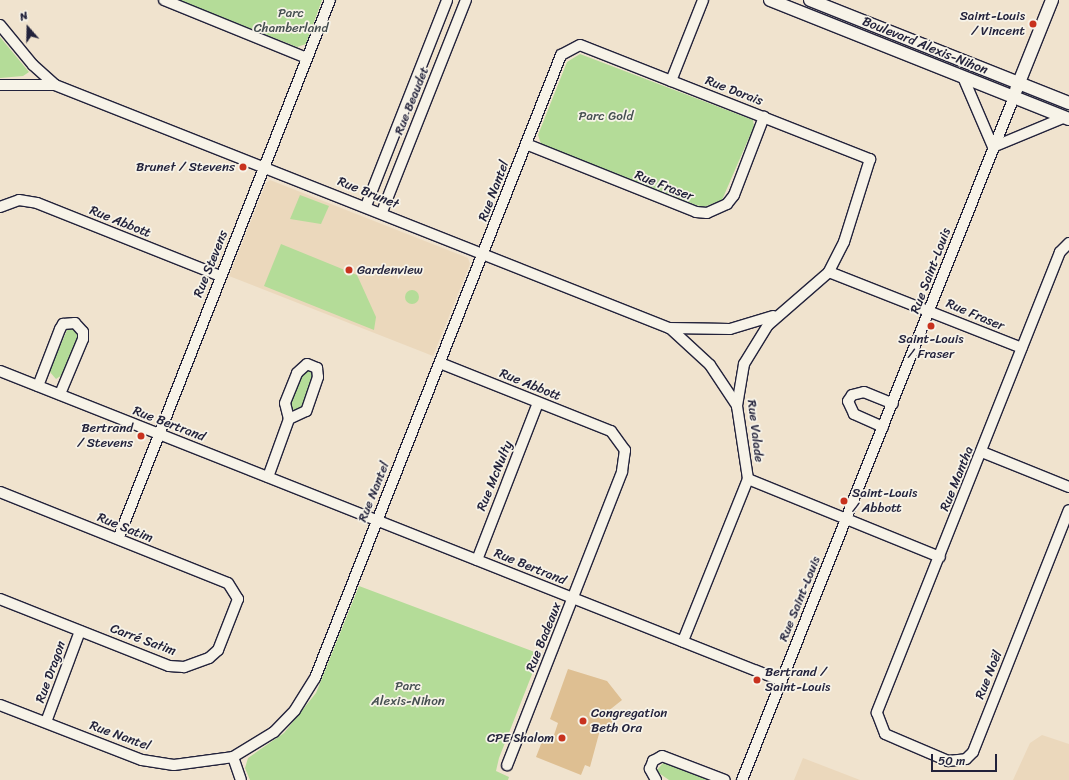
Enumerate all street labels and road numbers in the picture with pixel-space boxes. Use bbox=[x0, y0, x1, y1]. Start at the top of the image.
street label: Boulevard Alexis-Nihon bbox=[860, 14, 990, 78]
street label: Rue Beaudet bbox=[391, 64, 433, 138]
street label: Rue Dorais bbox=[703, 73, 765, 109]
street label: Rue Nantel bbox=[475, 159, 513, 223]
street label: Rue Fraser bbox=[632, 167, 696, 205]
street label: Rue Brunet bbox=[335, 174, 401, 212]
street label: Rue Abbott bbox=[87, 203, 153, 241]
street label: Rue Saint-Louis bbox=[908, 226, 954, 316]
street label: Rue Stevens bbox=[190, 228, 232, 300]
street label: Rue Fraser bbox=[943, 296, 1007, 334]
street label: Rue Abbott bbox=[497, 366, 563, 404]
street label: Rue Valade bbox=[744, 399, 766, 463]
street label: Rue Bertrand bbox=[130, 403, 208, 445]
street label: Rue McNulty bbox=[474, 439, 516, 513]
street label: Rue Mantha bbox=[937, 445, 977, 513]
street label: Rue Nantel bbox=[355, 460, 393, 524]
street label: Rue Satim bbox=[95, 510, 155, 546]
street label: Rue Bertrand bbox=[492, 545, 568, 589]
street label: Rue Saint-Louis bbox=[776, 554, 824, 644]
street label: Rue Badeaux bbox=[523, 600, 565, 674]
street label: Carré Satim bbox=[108, 621, 178, 659]
street label: Rue Dragon bbox=[33, 639, 69, 705]
street label: Rue Noël bbox=[972, 648, 1006, 702]
street label: Rue Nantel bbox=[87, 718, 153, 754]

